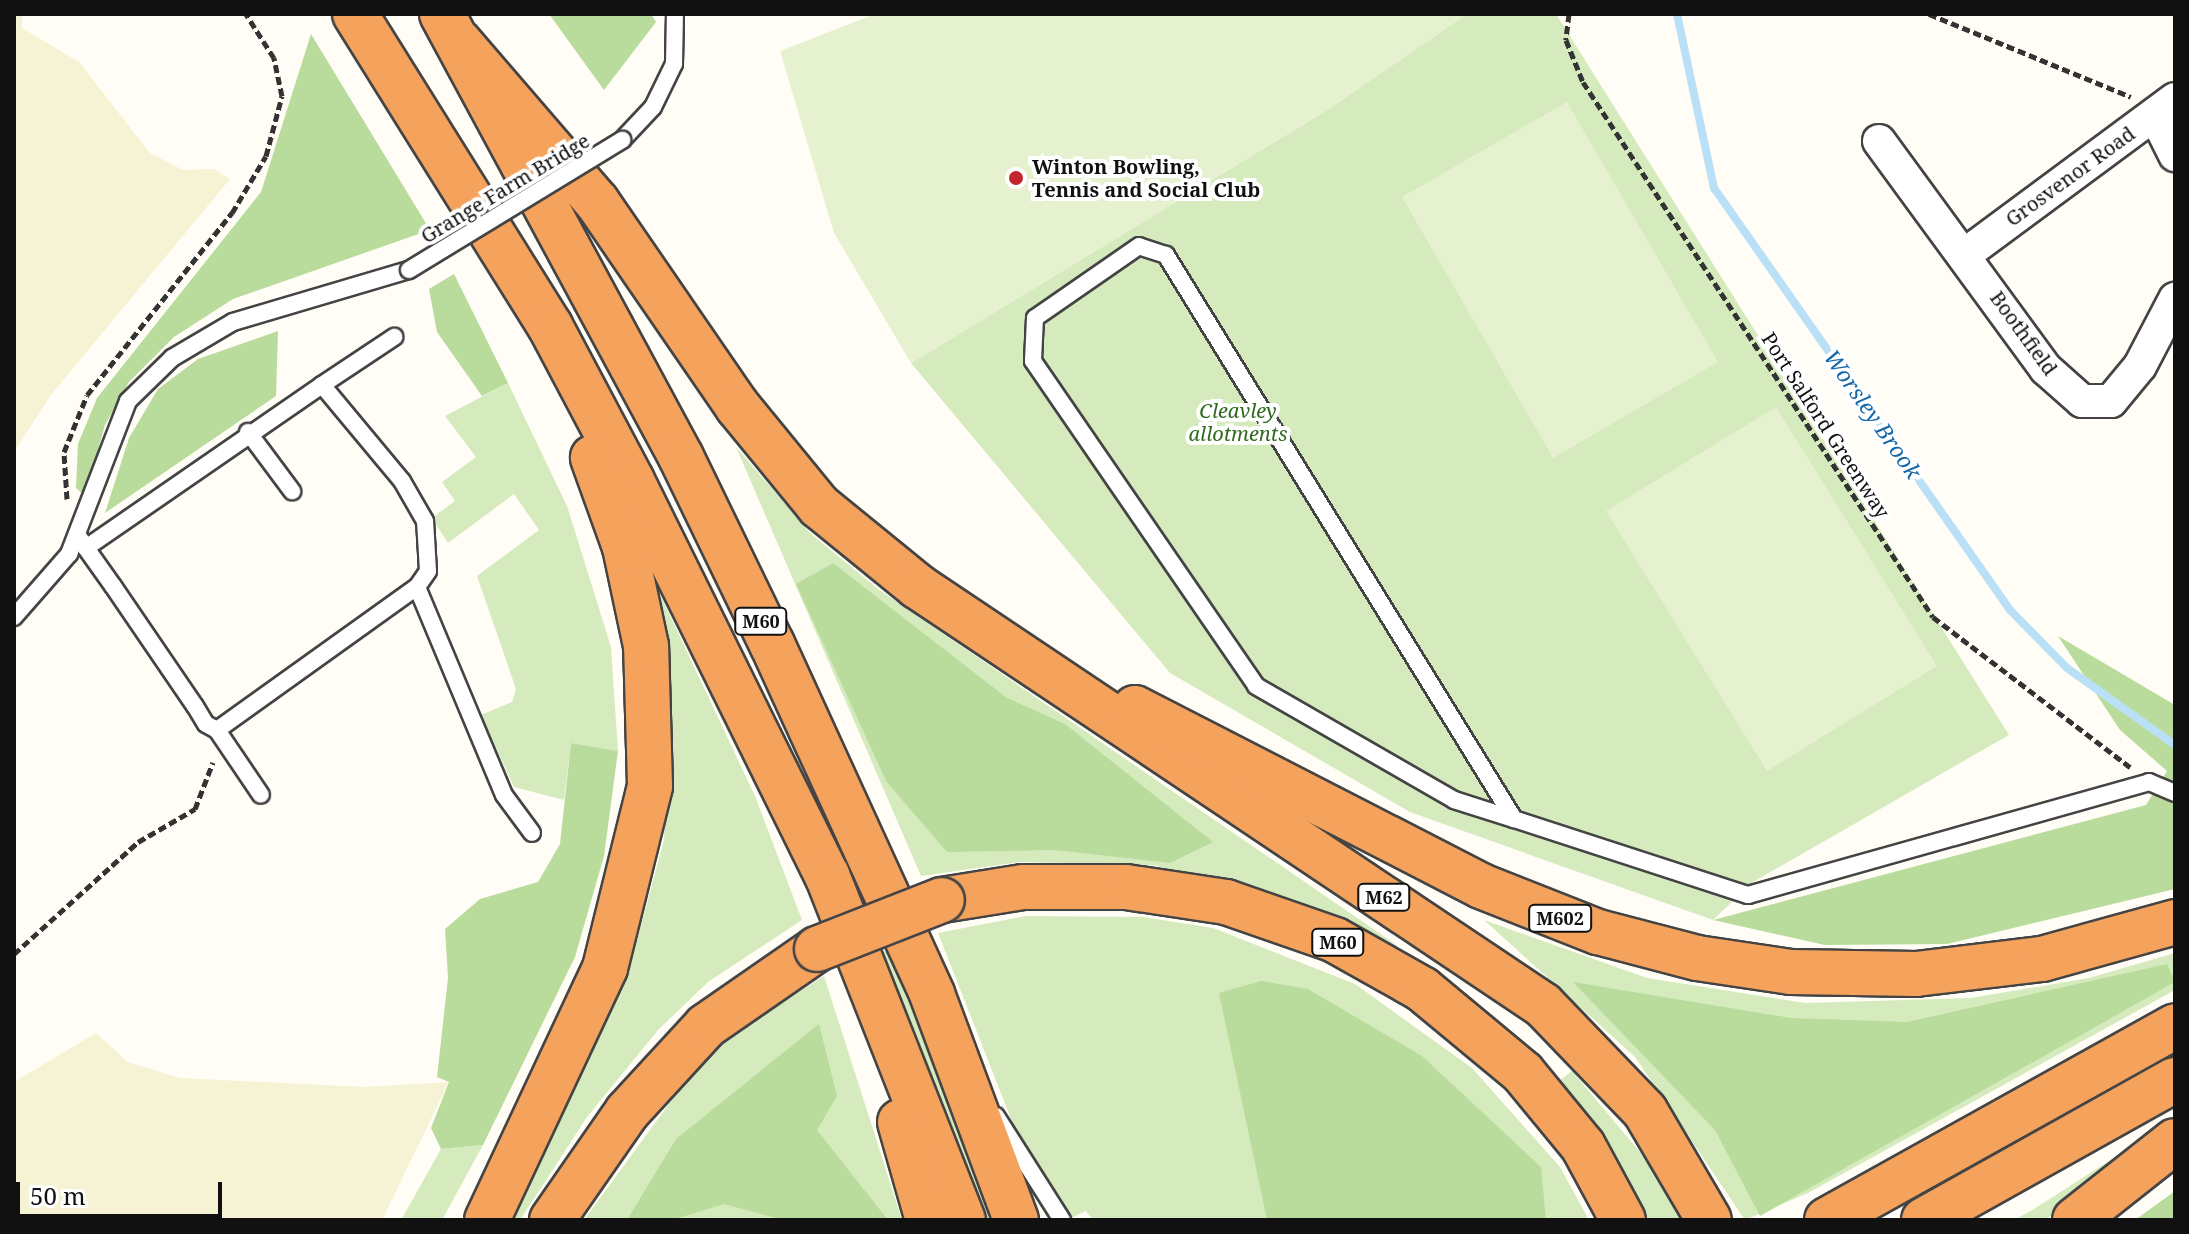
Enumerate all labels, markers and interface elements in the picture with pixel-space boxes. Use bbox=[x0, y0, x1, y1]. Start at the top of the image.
street label: Grosvenor Road bbox=[2001, 121, 2139, 231]
street label: Grange Farm Bridge bbox=[416, 128, 594, 248]
place label: Winton Bowling, Tennis and Social Club bbox=[1032, 154, 1260, 201]
marker: Winton Bowling, Tennis and Social Club bbox=[1007, 169, 1025, 187]
street label: Boothfield bbox=[1985, 286, 2063, 380]
street label: Port Salford Greenway bbox=[1757, 328, 1895, 522]
water label: Worsley Brook bbox=[1819, 344, 1927, 484]
park label: Cleavley allotments bbox=[1189, 399, 1287, 446]
road number: M60 bbox=[733, 607, 789, 635]
road number: M62 bbox=[1356, 883, 1412, 911]
road number: M602 bbox=[1528, 904, 1592, 932]
road number: M60 bbox=[1310, 928, 1366, 956]
scale bar bbox=[20, 1166, 226, 1216]
text: 50 m bbox=[30, 1179, 86, 1212]

